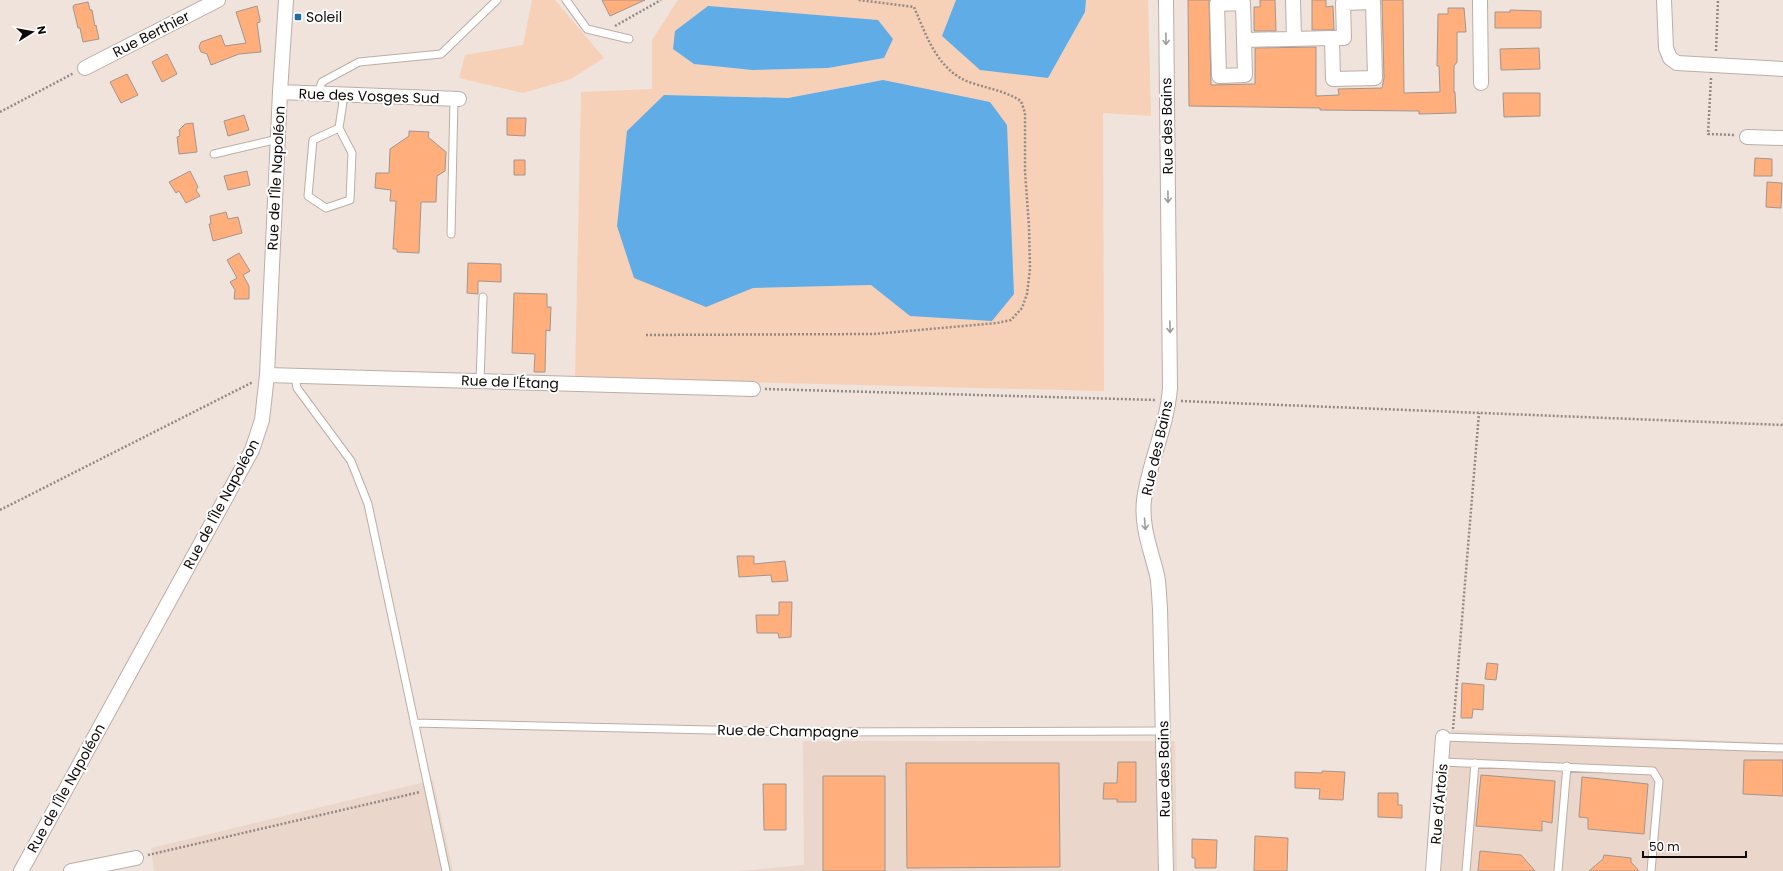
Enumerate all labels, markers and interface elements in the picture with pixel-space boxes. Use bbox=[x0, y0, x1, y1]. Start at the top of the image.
street label: Rue Berthier bbox=[109, 6, 193, 62]
place label: Soleil bbox=[306, 7, 342, 27]
north arrow bbox=[12, 12, 52, 52]
marker: Soleil bbox=[293, 12, 303, 22]
text: N bbox=[33, 25, 50, 36]
one-way arrow bbox=[1162, 32, 1170, 45]
street label: Rue des Bains bbox=[1156, 77, 1178, 175]
street label: Rue des Vosges Sud bbox=[298, 84, 440, 108]
street label: Rue de l'Île Napoléon bbox=[262, 105, 290, 251]
one-way arrow bbox=[1164, 190, 1172, 203]
one-way arrow bbox=[1166, 320, 1173, 333]
street label: Rue de l'Étang bbox=[461, 370, 559, 394]
street label: Rue des Bains bbox=[1136, 399, 1178, 497]
street label: Rue de l'Île Napoléon bbox=[178, 435, 264, 573]
one-way arrow bbox=[1141, 517, 1149, 530]
street label: Rue de l'Île Napoléon bbox=[22, 720, 110, 856]
street label: Rue de Champagne bbox=[717, 720, 859, 742]
street label: Rue des Bains bbox=[1153, 720, 1175, 818]
street label: Rue d'Artois bbox=[1426, 763, 1452, 845]
scale bar bbox=[1643, 833, 1746, 859]
text: 50 m bbox=[1649, 838, 1680, 855]

